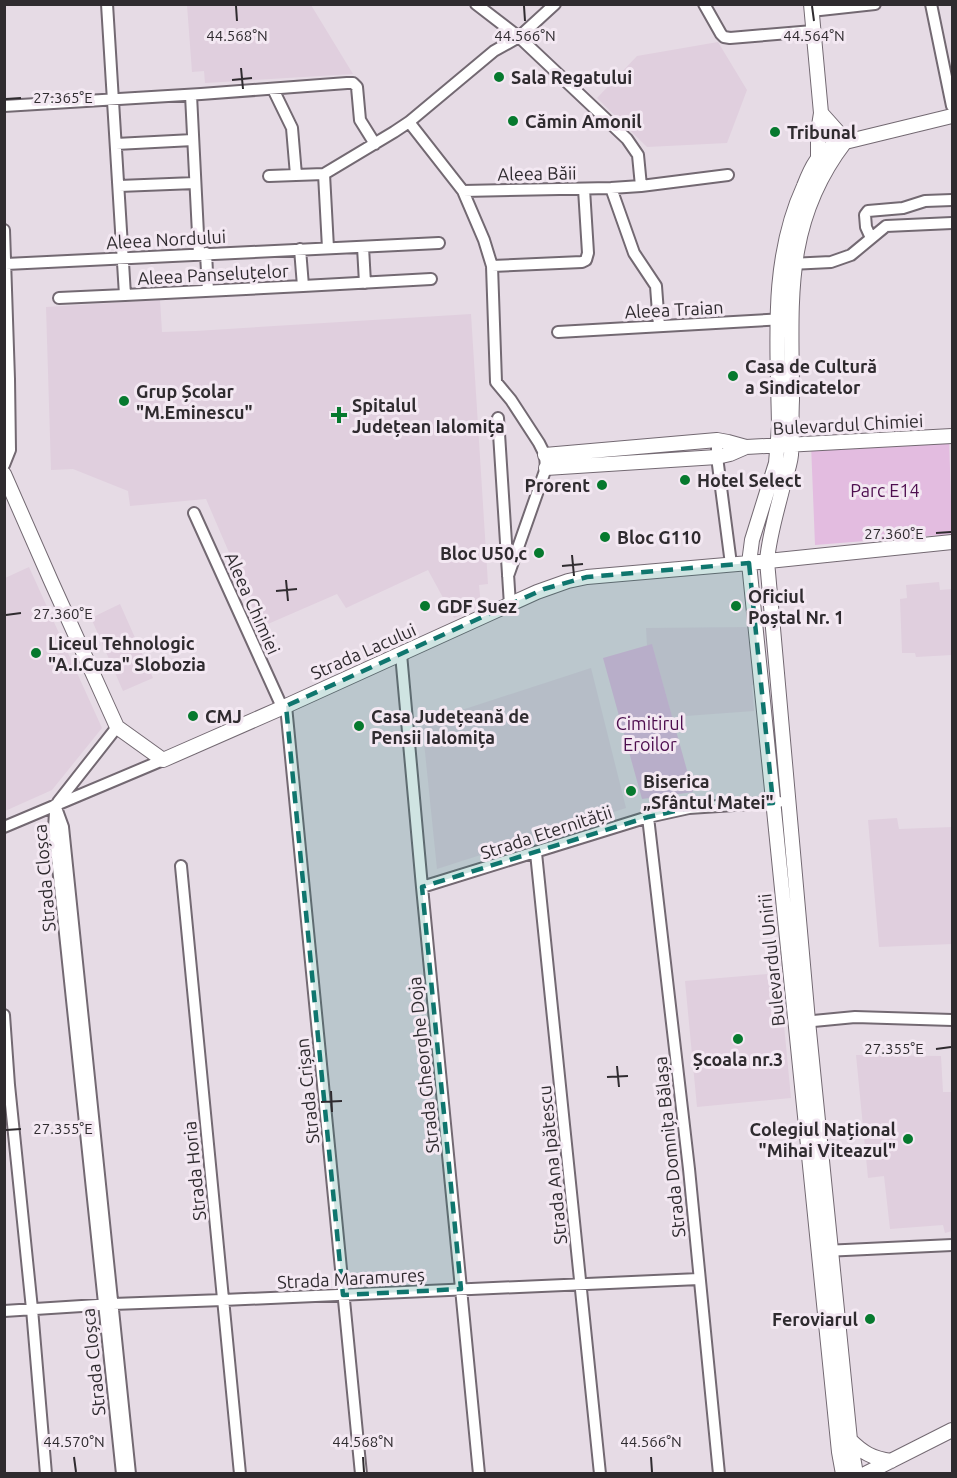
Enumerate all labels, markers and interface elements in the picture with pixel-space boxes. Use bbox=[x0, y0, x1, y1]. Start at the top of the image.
text: 44.568°N bbox=[206, 27, 268, 44]
text: 44.566°N bbox=[494, 27, 556, 44]
text: 44.564°N bbox=[783, 27, 845, 44]
place label: Sala Regatului bbox=[511, 67, 632, 87]
marker: Sala Regatului bbox=[492, 70, 506, 84]
text: 27.365°E bbox=[33, 89, 93, 106]
place label: Cămin Amonil bbox=[525, 111, 642, 131]
marker: Cămin Amonil bbox=[506, 114, 520, 128]
place label: Tribunal bbox=[787, 122, 857, 142]
marker: Tribunal bbox=[768, 125, 782, 139]
street label: Aleea Băii bbox=[497, 162, 577, 184]
street label: Aleea Nordului bbox=[106, 226, 226, 252]
street label: Aleea Panseluțelor bbox=[137, 260, 289, 288]
street label: Aleea Traian bbox=[624, 296, 724, 322]
place label: Casa de Cultură a Sindicatelor bbox=[745, 356, 877, 397]
marker: Casa de Cultură a Sindicatelor bbox=[726, 369, 740, 383]
place label: Grup Școlar "M.Eminescu" bbox=[136, 381, 253, 422]
marker: Grup Școlar "M.Eminescu" bbox=[117, 394, 131, 408]
place label: Spitalul Județean Ialomița bbox=[352, 395, 505, 437]
marker: Spitalul Județean Ialomița bbox=[330, 406, 348, 424]
street label: Bulevardul Chimiei bbox=[772, 410, 924, 438]
place label: Hotel Select bbox=[697, 470, 802, 490]
marker: Hotel Select bbox=[678, 473, 692, 487]
place label: Prorent bbox=[525, 475, 590, 495]
marker: Prorent bbox=[595, 478, 609, 492]
park label: Parc E14 bbox=[850, 480, 920, 500]
text: 27.360°E bbox=[864, 525, 924, 542]
place label: Bloc G110 bbox=[617, 527, 701, 547]
marker: Bloc G110 bbox=[598, 530, 612, 544]
place label: Bloc U50,c bbox=[440, 543, 527, 563]
marker: Bloc U50,c bbox=[532, 546, 546, 560]
street label: Aleea Chimiei bbox=[222, 549, 284, 657]
place label: Oficiul Poștal Nr. 1 bbox=[748, 586, 844, 628]
place label: GDF Suez bbox=[437, 596, 517, 616]
marker: GDF Suez bbox=[418, 599, 432, 613]
marker: Oficiul Poștal Nr. 1 bbox=[729, 599, 743, 613]
text: 27.360°E bbox=[33, 605, 93, 622]
street label: Strada Lacului bbox=[307, 619, 419, 683]
place label: Liceul Tehnologic "A.I.Cuza" Slobozia bbox=[48, 633, 206, 674]
marker: Liceul Tehnologic "A.I.Cuza" Slobozia bbox=[29, 646, 43, 660]
place label: CMJ bbox=[205, 706, 242, 726]
place label: Casa Județeană de Pensii Ialomița bbox=[371, 706, 529, 748]
marker: CMJ bbox=[186, 709, 200, 723]
park label: Cimitirul Eroilor bbox=[616, 713, 685, 754]
marker: Casa Județeană de Pensii Ialomița bbox=[352, 719, 366, 733]
place label: Biserica „Sfântul Matei" bbox=[643, 771, 774, 812]
marker: Biserica „Sfântul Matei" bbox=[624, 784, 638, 798]
street label: Strada Eternității bbox=[478, 801, 614, 863]
street label: Strada Cloșca bbox=[29, 823, 59, 933]
street label: Bulevardul Unirii bbox=[754, 893, 788, 1027]
street label: Strada Gheorghe Doja bbox=[404, 976, 442, 1154]
marker: Școala nr.3 bbox=[731, 1032, 745, 1046]
street label: Strada Crișan bbox=[292, 1037, 322, 1145]
text: 27.355°E bbox=[864, 1040, 924, 1057]
place label: Școala nr.3 bbox=[693, 1049, 783, 1070]
street label: Strada Domnița Bălașa bbox=[650, 1055, 688, 1239]
street label: Strada Ana Ipătescu bbox=[534, 1085, 570, 1245]
place label: Colegiul Național "Mihai Viteazul" bbox=[750, 1119, 897, 1160]
text: 27.355°E bbox=[33, 1120, 93, 1137]
street label: Strada Horia bbox=[179, 1120, 209, 1222]
marker: Colegiul Național "Mihai Viteazul" bbox=[901, 1132, 915, 1146]
street label: Strada Maramureș bbox=[277, 1264, 425, 1292]
street label: Strada Cloșca bbox=[77, 1307, 109, 1417]
place label: Feroviarul bbox=[772, 1309, 859, 1329]
marker: Feroviarul bbox=[863, 1312, 877, 1326]
text: 44.570°N bbox=[43, 1433, 105, 1450]
text: 44.568°N bbox=[332, 1433, 394, 1450]
text: 44.566°N bbox=[620, 1433, 682, 1450]

